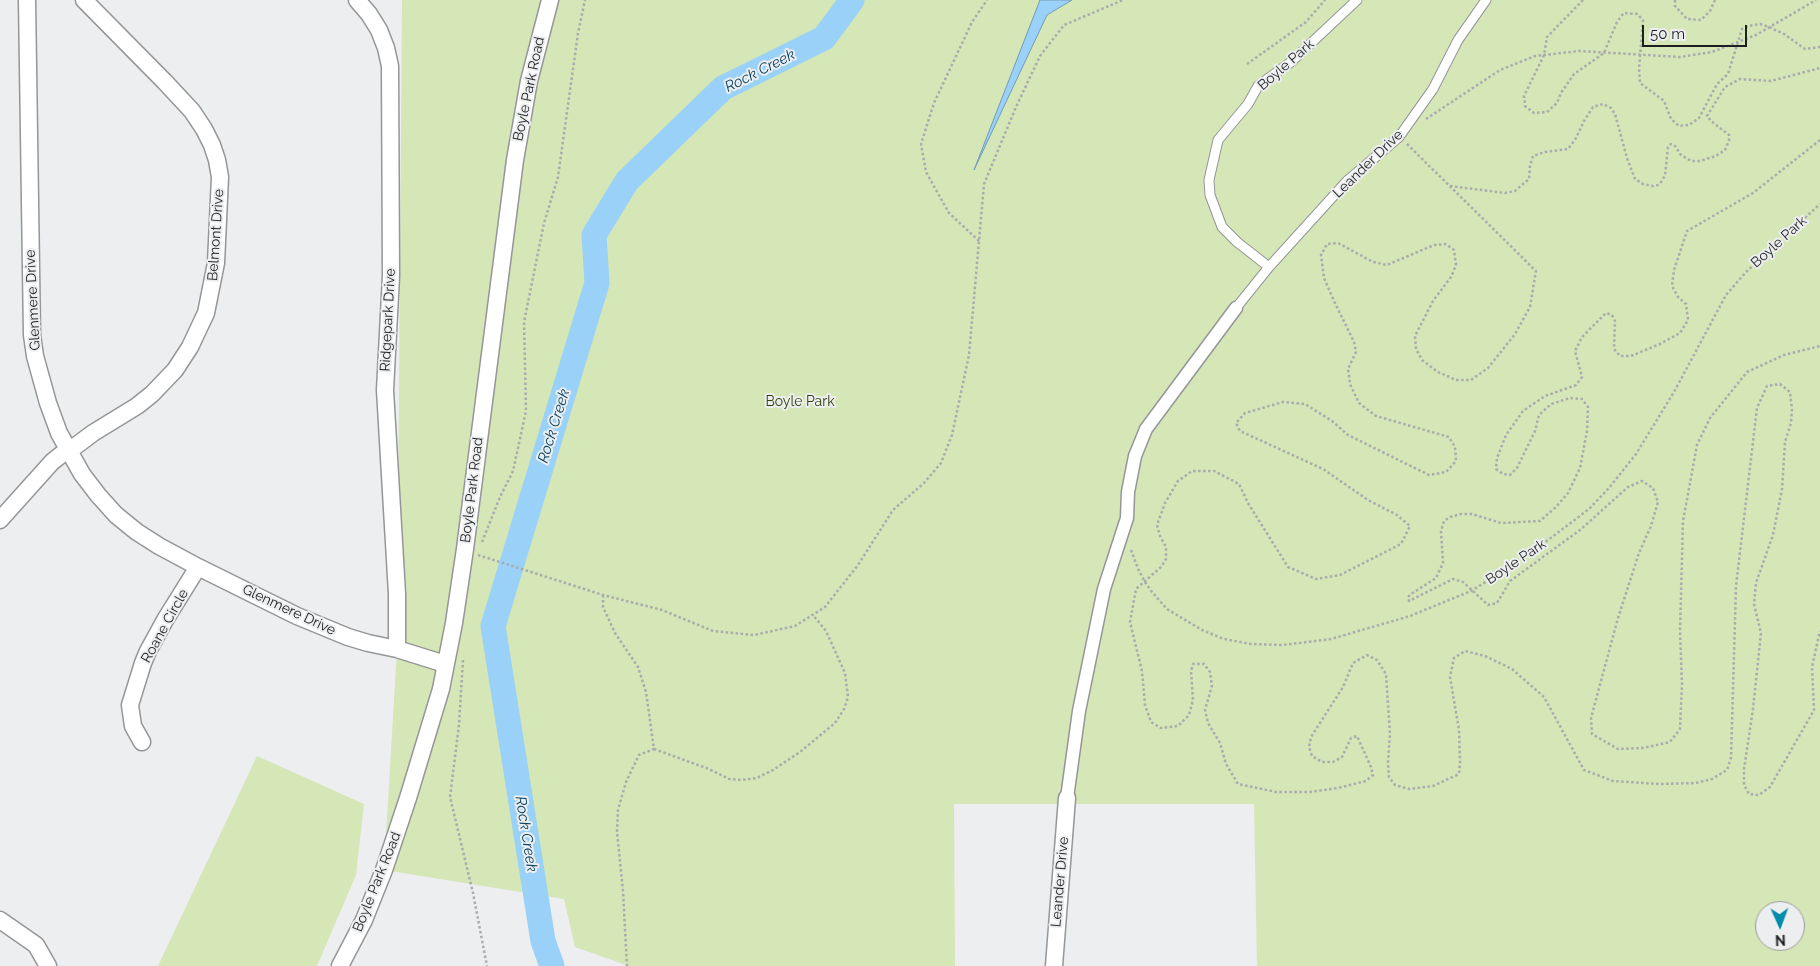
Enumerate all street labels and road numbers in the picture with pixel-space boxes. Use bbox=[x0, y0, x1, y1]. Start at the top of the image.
street label: Boyle Park Road bbox=[510, 35, 548, 143]
street label: Boyle Park bbox=[1254, 36, 1318, 94]
street label: Leander Drive bbox=[1329, 126, 1407, 202]
street label: Belmont Drive bbox=[204, 188, 228, 282]
street label: Boyle Park bbox=[1748, 213, 1810, 271]
street label: Glenmere Drive bbox=[22, 249, 44, 351]
street label: Ridgepark Drive bbox=[377, 268, 399, 372]
street label: Boyle Park Road bbox=[457, 436, 487, 544]
street label: Boyle Park bbox=[1483, 536, 1549, 588]
street label: Glenmere Drive bbox=[240, 581, 338, 639]
street label: Roane Circle bbox=[138, 586, 192, 666]
street label: Boyle Park Road bbox=[349, 830, 405, 934]
street label: Leander Drive bbox=[1048, 836, 1072, 928]

